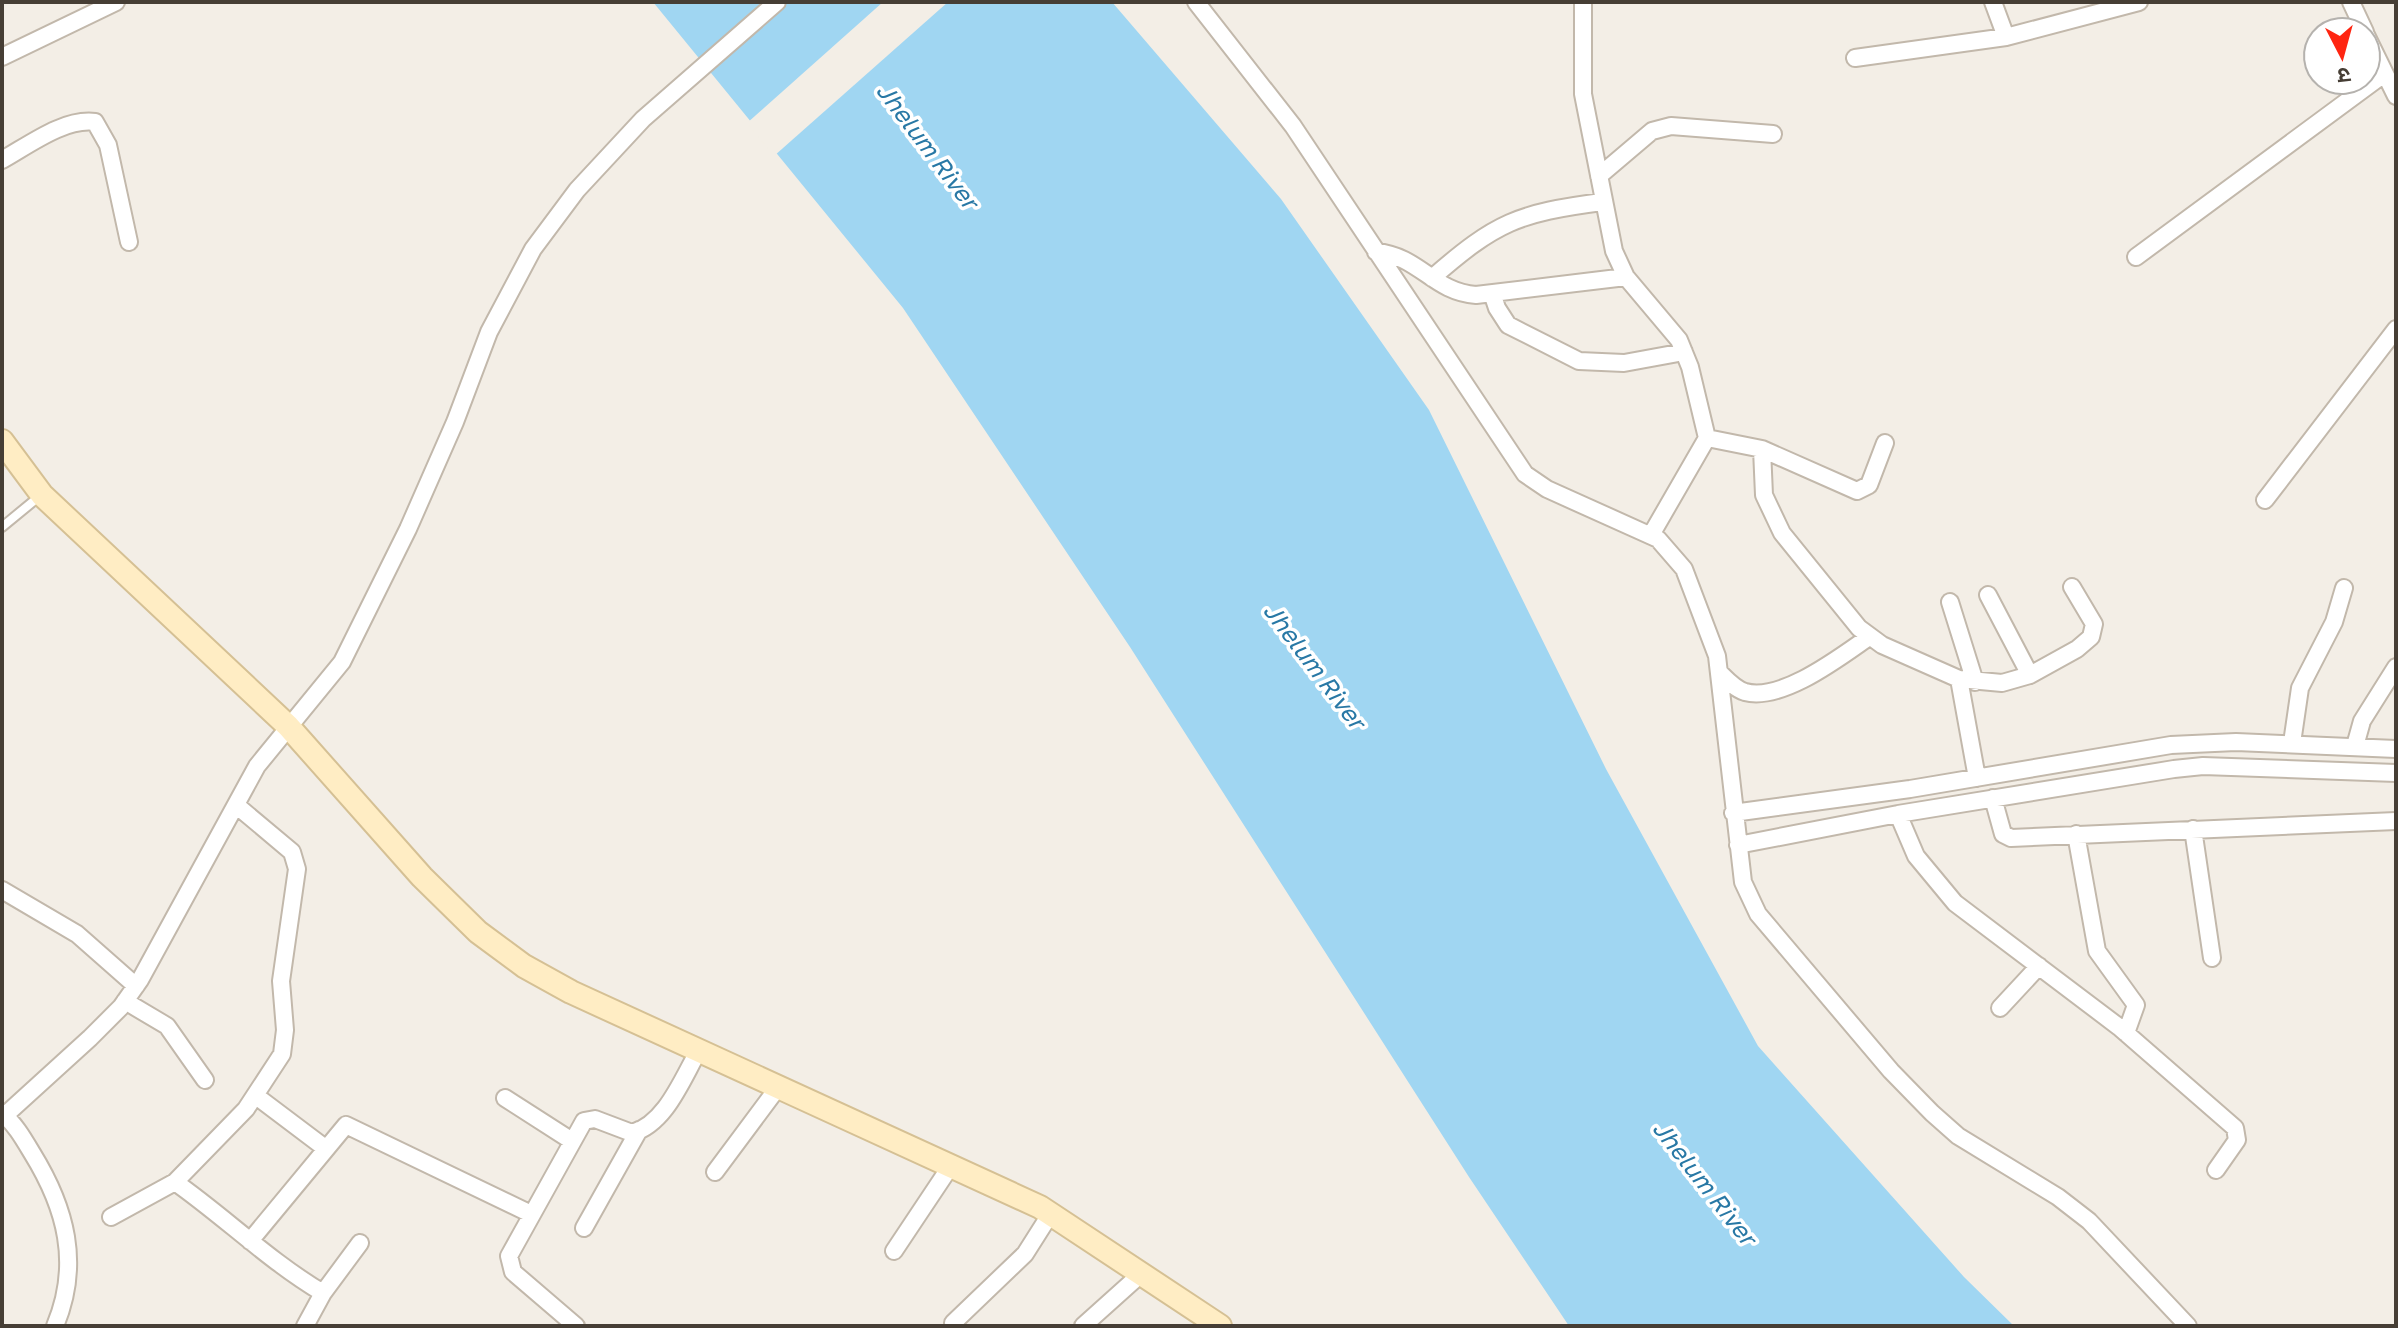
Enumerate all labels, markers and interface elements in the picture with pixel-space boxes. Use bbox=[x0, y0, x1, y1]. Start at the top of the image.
north arrow bbox=[2302, 16, 2382, 96]
text: उ bbox=[2335, 62, 2352, 91]
water label: Jhelum River bbox=[871, 76, 987, 217]
water label: Jhelum River bbox=[1258, 596, 1374, 737]
water label: Jhelum River bbox=[1647, 1114, 1765, 1253]

